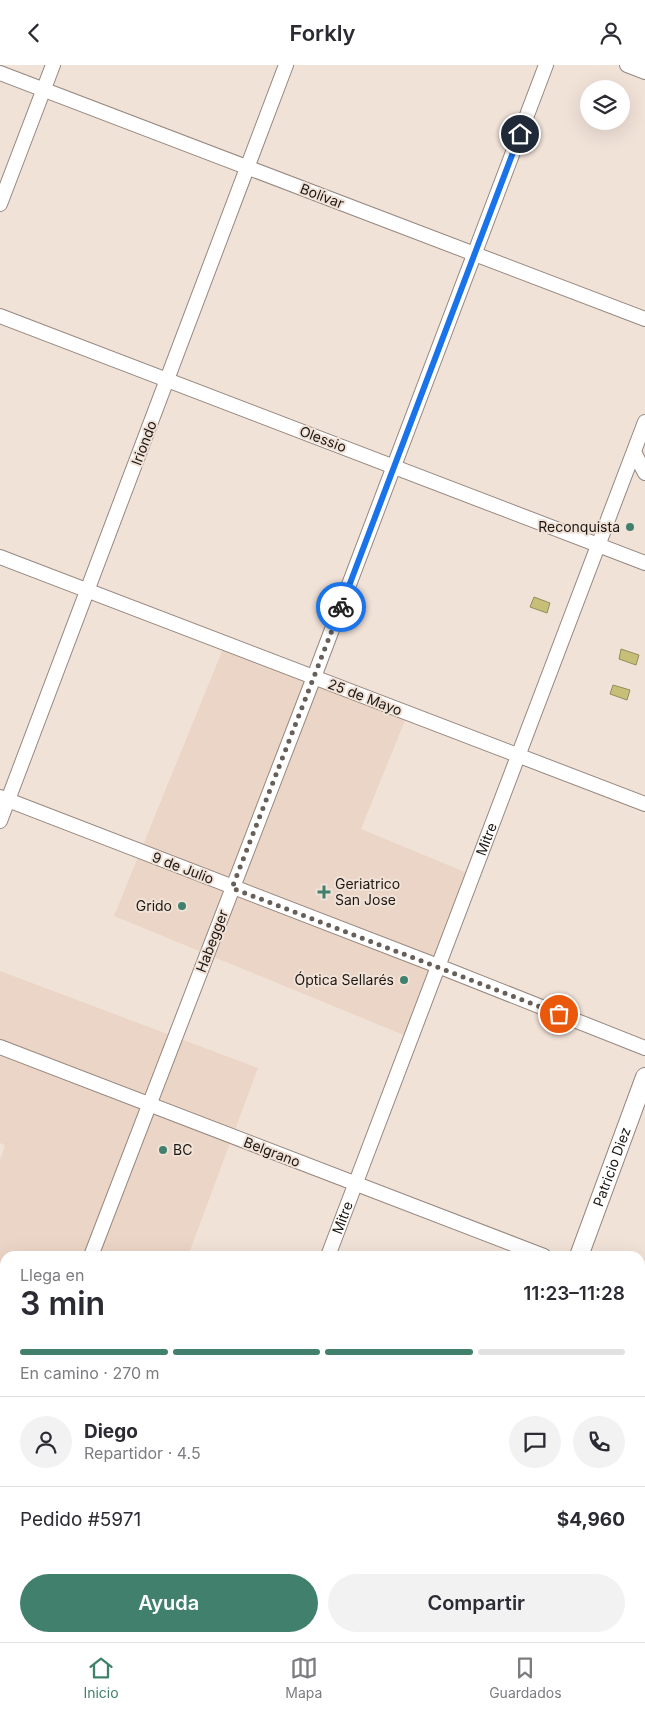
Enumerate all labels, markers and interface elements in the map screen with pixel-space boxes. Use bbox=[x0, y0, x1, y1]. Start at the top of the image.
icon: back bbox=[20, 19, 48, 47]
icon: person bbox=[597, 19, 625, 47]
text: Forkly bbox=[289, 20, 356, 46]
map controls bbox=[580, 80, 630, 130]
button: layers bbox=[580, 80, 630, 130]
pin bbox=[499, 113, 541, 155]
icon: home bbox=[506, 120, 534, 148]
street label: Bolívar bbox=[298, 179, 346, 212]
street label: Iriondo bbox=[127, 418, 160, 467]
street label: Olessio bbox=[297, 422, 349, 455]
place label: Reconquista bbox=[538, 518, 620, 535]
marker: Reconquista bbox=[624, 521, 636, 533]
courier bbox=[316, 582, 366, 632]
icon: bike bbox=[327, 593, 355, 621]
street label: 25 de Mayo bbox=[326, 675, 405, 718]
street label: Mitre bbox=[472, 820, 500, 858]
street label: 9 de Julio bbox=[150, 848, 216, 887]
place label: Geriatrico San Jose bbox=[335, 875, 400, 908]
marker: Geriatrico San Jose bbox=[317, 885, 331, 899]
place label: Grido bbox=[136, 897, 172, 914]
marker: Grido bbox=[176, 900, 188, 912]
street label: Habegger bbox=[192, 907, 231, 974]
place label: Óptica Sellarés bbox=[294, 971, 394, 988]
marker: Óptica Sellarés bbox=[398, 974, 410, 986]
pin bbox=[538, 993, 580, 1035]
icon: bag bbox=[545, 1000, 573, 1028]
street label: Patricio Diez bbox=[589, 1125, 634, 1209]
street label: Belgrano bbox=[242, 1133, 303, 1170]
place label: BC bbox=[173, 1141, 192, 1158]
marker: BC bbox=[157, 1144, 169, 1156]
street label: Mitre bbox=[328, 1199, 356, 1236]
text: Llega en bbox=[20, 1265, 84, 1285]
text: 11:23–11:28 bbox=[523, 1282, 625, 1305]
text: 3 min bbox=[20, 1284, 105, 1323]
text: En camino · 270 m bbox=[20, 1363, 160, 1383]
button: person bbox=[20, 1416, 72, 1468]
button: chat bbox=[509, 1416, 561, 1468]
button: phone bbox=[573, 1416, 625, 1468]
text: Diego bbox=[84, 1420, 138, 1443]
text: Repartidor · 4.5 bbox=[84, 1443, 201, 1463]
text: Pedido #5971 bbox=[20, 1508, 141, 1531]
text: $4,960 bbox=[557, 1508, 625, 1531]
button: Ayuda bbox=[20, 1574, 318, 1632]
button: Compartir bbox=[328, 1574, 625, 1632]
tab: Inicio bbox=[83, 1654, 119, 1701]
tab: Mapa bbox=[285, 1654, 322, 1701]
tab: Guardados bbox=[489, 1654, 562, 1701]

